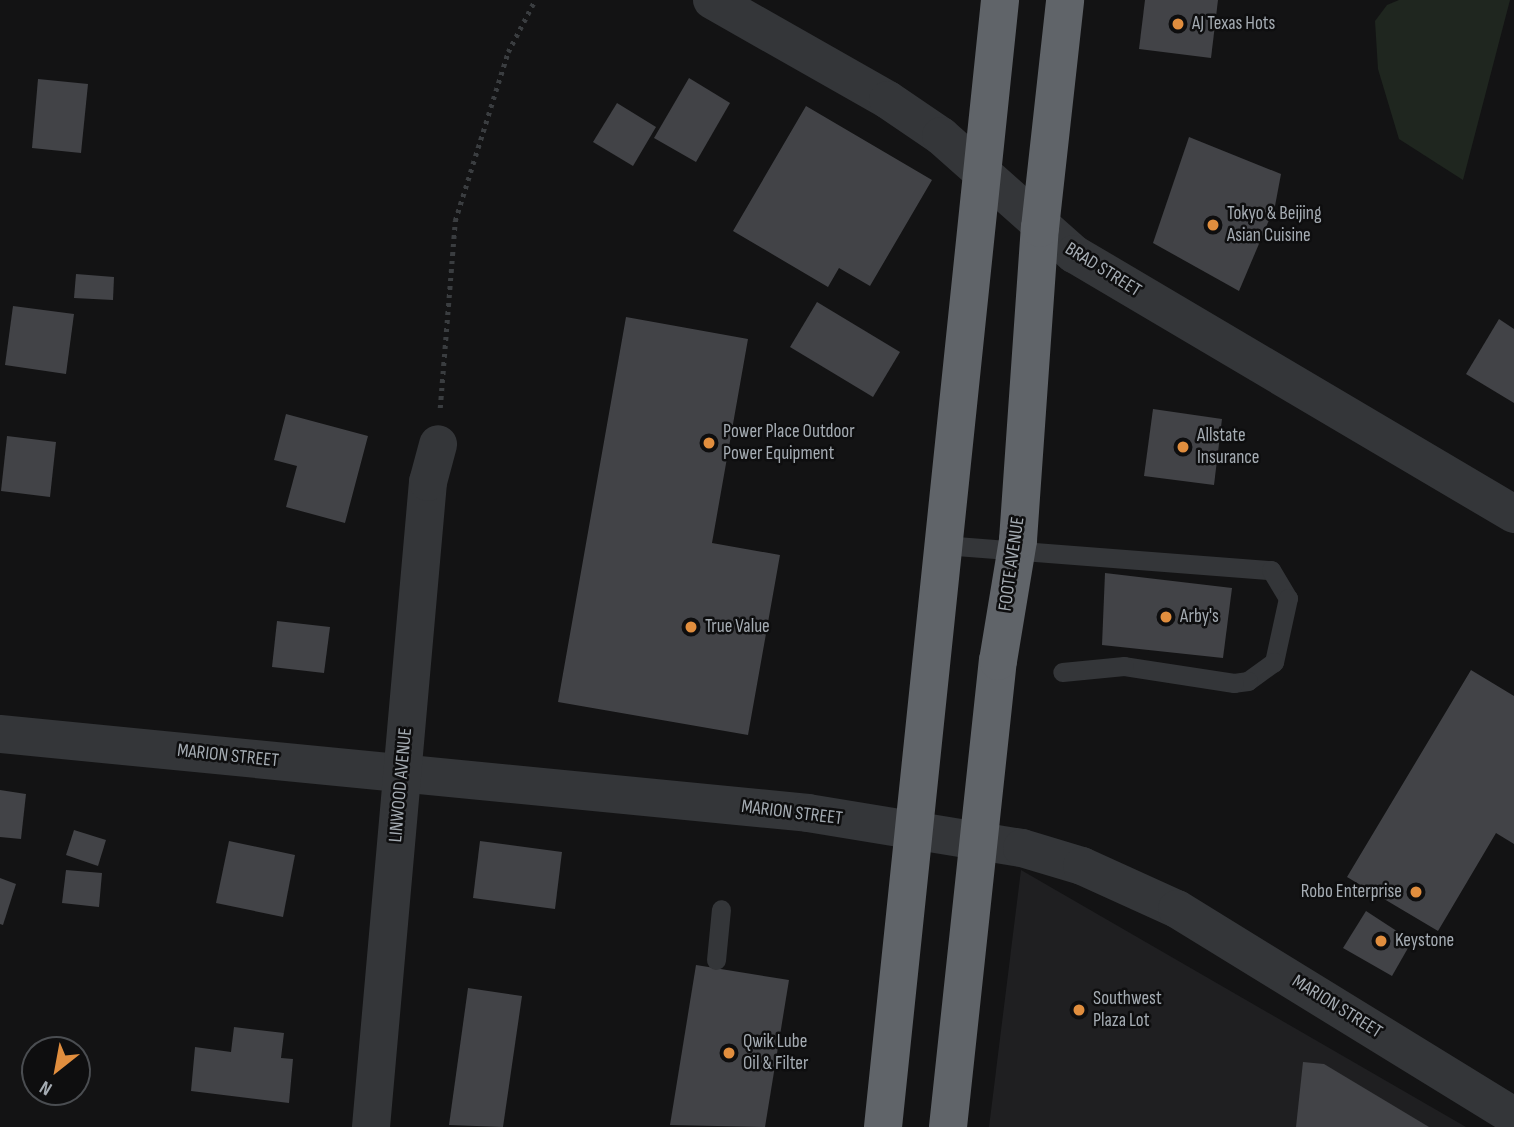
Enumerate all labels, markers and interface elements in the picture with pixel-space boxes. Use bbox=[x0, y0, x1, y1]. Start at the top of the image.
place label: AJ Texas Hots bbox=[1192, 13, 1275, 35]
marker: AJ Texas Hots bbox=[1170, 16, 1186, 32]
place label: Tokyo & Beijing Asian Cuisine bbox=[1227, 203, 1322, 247]
marker: Tokyo & Beijing Asian Cuisine bbox=[1205, 217, 1221, 233]
street label: BRAD STREET bbox=[1061, 238, 1145, 302]
place label: Power Place Outdoor Power Equipment bbox=[723, 421, 855, 465]
place label: Allstate Insurance bbox=[1197, 425, 1259, 469]
marker: Power Place Outdoor Power Equipment bbox=[701, 435, 717, 451]
marker: Allstate Insurance bbox=[1175, 439, 1191, 455]
street label: FOOTE AVENUE bbox=[994, 515, 1030, 613]
place label: Arby's bbox=[1180, 606, 1219, 628]
marker: Arby's bbox=[1158, 609, 1174, 625]
place label: True Value bbox=[705, 616, 770, 638]
marker: True Value bbox=[683, 619, 699, 635]
street label: LINWOOD AVENUE bbox=[385, 727, 417, 843]
street label: MARION STREET bbox=[176, 739, 280, 773]
street label: MARION STREET bbox=[740, 795, 844, 831]
place label: Robo Enterprise bbox=[1301, 881, 1402, 903]
marker: Robo Enterprise bbox=[1408, 884, 1424, 900]
place label: Keystone bbox=[1395, 930, 1454, 952]
marker: Keystone bbox=[1373, 933, 1389, 949]
street label: MARION STREET bbox=[1288, 970, 1386, 1044]
place label: Southwest Plaza Lot bbox=[1093, 988, 1162, 1032]
marker: Southwest Plaza Lot bbox=[1071, 1002, 1087, 1018]
place label: Qwik Lube Oil & Filter bbox=[743, 1031, 808, 1075]
north arrow bbox=[21, 1036, 91, 1106]
marker: Qwik Lube Oil & Filter bbox=[721, 1045, 737, 1061]
text: N bbox=[36, 1075, 56, 1100]

